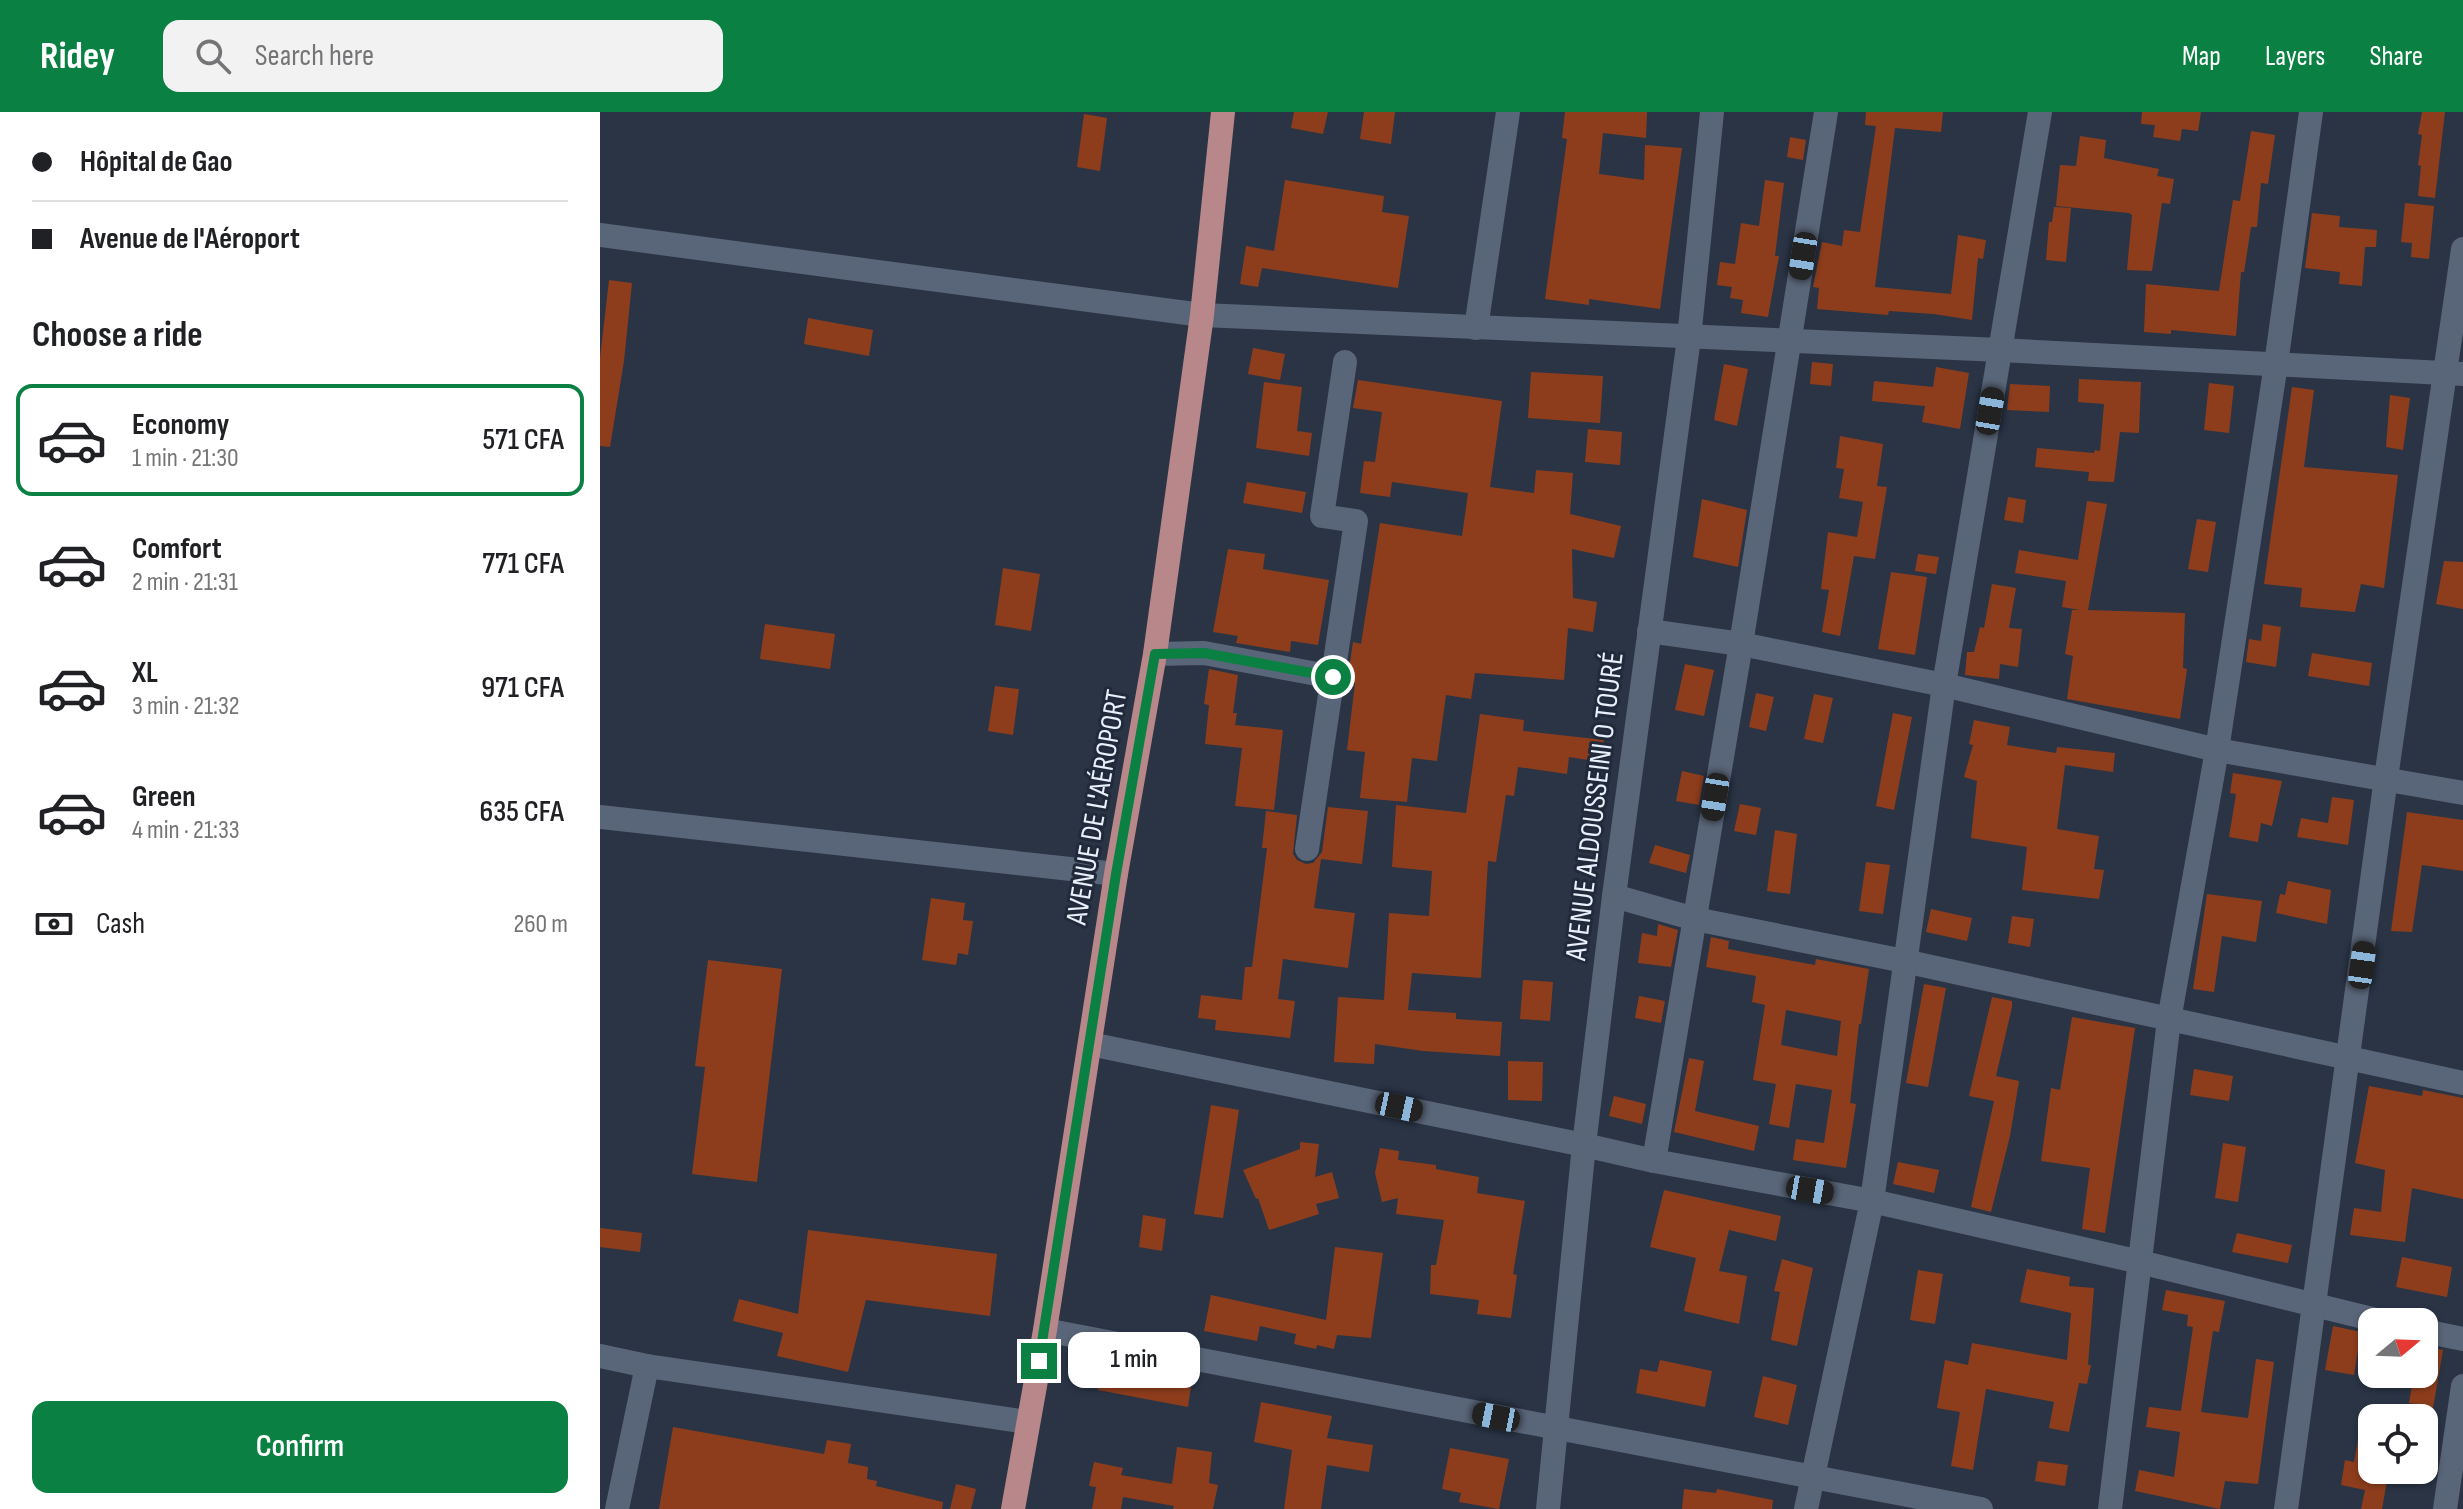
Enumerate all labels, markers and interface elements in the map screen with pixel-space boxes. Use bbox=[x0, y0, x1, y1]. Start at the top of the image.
search box bbox=[163, 20, 723, 92]
text: Ridey bbox=[40, 34, 115, 79]
icon: search bbox=[191, 34, 235, 78]
text: Search here bbox=[255, 38, 374, 74]
text: Map bbox=[2182, 40, 2221, 73]
text: Layers bbox=[2265, 40, 2325, 73]
text: Share bbox=[2369, 40, 2423, 73]
text: Hôpital de Gao bbox=[80, 144, 233, 180]
text: Avenue de l'Aéroport bbox=[80, 221, 300, 257]
car bbox=[1787, 230, 1819, 282]
text: Choose a ride bbox=[32, 314, 203, 357]
car bbox=[1974, 385, 2006, 437]
icon: car bbox=[36, 404, 108, 476]
text: Economy bbox=[132, 407, 229, 443]
text: 571 CFA bbox=[483, 422, 564, 458]
text: 1 min · 21:30 bbox=[132, 443, 239, 474]
icon: car bbox=[36, 528, 108, 600]
text: Comfort bbox=[132, 531, 222, 567]
text: 771 CFA bbox=[482, 546, 564, 582]
text: 2 min · 21:31 bbox=[132, 567, 238, 598]
street label: AVENUE ALDOUSSEINI O TOURÉ bbox=[1558, 650, 1632, 963]
icon: car bbox=[36, 652, 108, 724]
text: XL bbox=[132, 655, 158, 691]
route start bbox=[1315, 659, 1351, 695]
text: 971 CFA bbox=[481, 670, 564, 706]
street label: AVENUE DE L'AÉROPORT bbox=[1058, 687, 1135, 928]
text: 3 min · 21:32 bbox=[132, 691, 240, 722]
car bbox=[1699, 771, 1731, 823]
icon: car bbox=[36, 776, 108, 848]
text: Green bbox=[132, 779, 196, 815]
text: 635 CFA bbox=[480, 794, 564, 830]
text: 4 min · 21:33 bbox=[132, 815, 240, 846]
icon: cash bbox=[32, 902, 76, 946]
text: Cash bbox=[96, 906, 145, 942]
text: 260 m bbox=[513, 909, 568, 940]
car bbox=[2347, 940, 2377, 990]
car bbox=[1373, 1090, 1425, 1124]
car bbox=[1784, 1174, 1836, 1206]
north arrow bbox=[2358, 1308, 2438, 1388]
map controls bbox=[2358, 1308, 2438, 1484]
callout: 1 min bbox=[1067, 1333, 1199, 1389]
route end bbox=[1021, 1343, 1057, 1379]
text: 1 min bbox=[1110, 1344, 1158, 1375]
button: Confirm bbox=[32, 1401, 568, 1493]
car bbox=[1470, 1401, 1522, 1433]
button: locate bbox=[2358, 1404, 2438, 1484]

